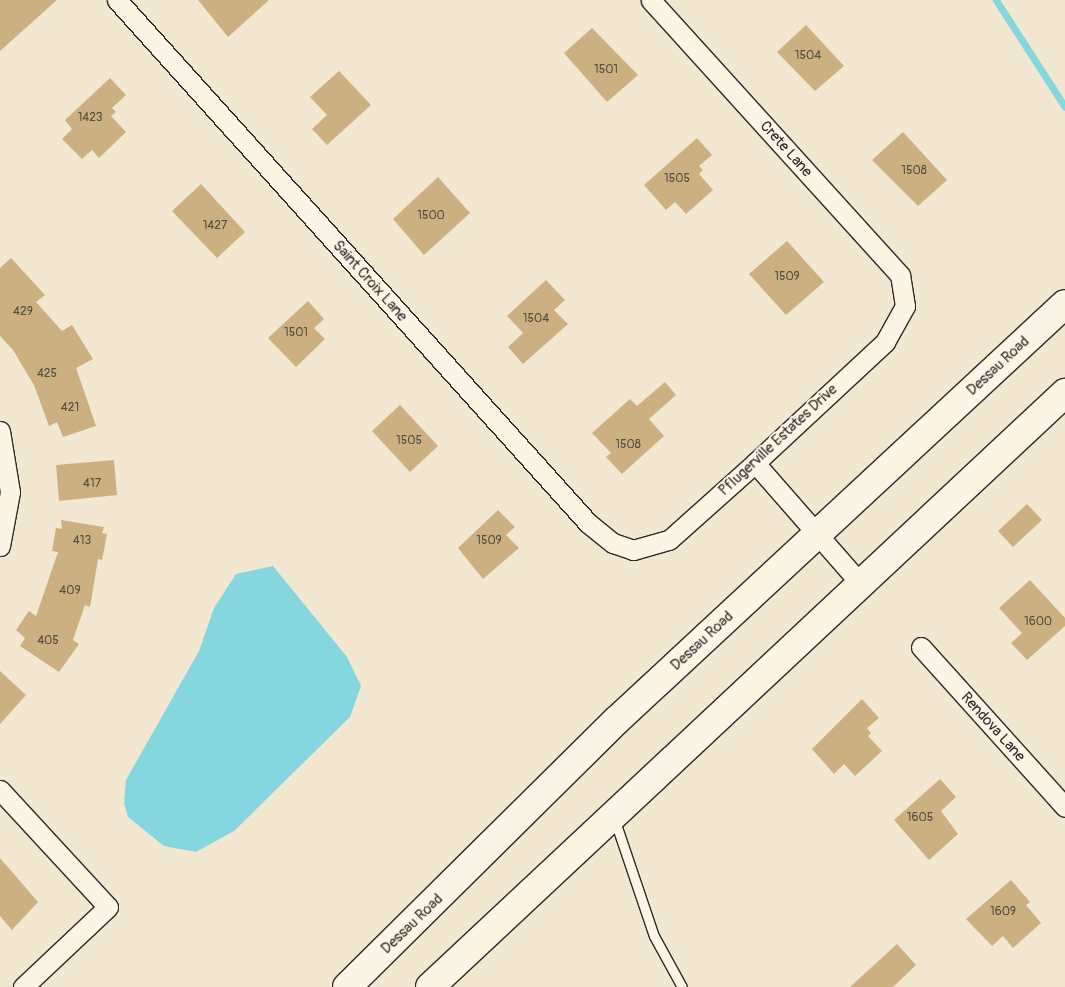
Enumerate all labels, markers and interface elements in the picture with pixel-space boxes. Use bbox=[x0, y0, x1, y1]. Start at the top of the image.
house number: 1504 bbox=[795, 49, 821, 63]
house number: 1501 bbox=[594, 63, 618, 77]
house number: 1423 bbox=[78, 111, 102, 125]
street label: Crete Lane bbox=[756, 117, 816, 181]
house number: 1508 bbox=[901, 164, 927, 178]
house number: 1505 bbox=[664, 172, 690, 186]
house number: 1500 bbox=[417, 209, 445, 223]
house number: 1427 bbox=[203, 219, 227, 233]
street label: Saint Croix Lane bbox=[329, 237, 411, 325]
house number: 1509 bbox=[774, 270, 800, 284]
house number: 429 bbox=[13, 305, 33, 319]
house number: 1504 bbox=[523, 312, 549, 326]
house number: 1501 bbox=[284, 326, 308, 340]
street label: Dessau Road bbox=[963, 333, 1033, 399]
house number: 425 bbox=[37, 367, 57, 381]
street label: Pflugerville Estates Drive bbox=[715, 380, 841, 500]
house number: 421 bbox=[61, 401, 79, 415]
house number: 1505 bbox=[396, 434, 422, 448]
house number: 1508 bbox=[615, 438, 641, 452]
house number: 417 bbox=[83, 477, 101, 491]
house number: 413 bbox=[73, 534, 91, 548]
house number: 1509 bbox=[476, 534, 502, 548]
house number: 409 bbox=[59, 584, 81, 598]
street label: Dessau Road bbox=[667, 608, 737, 674]
house number: 1600 bbox=[1024, 615, 1052, 629]
house number: 405 bbox=[37, 634, 59, 648]
street label: Rendova Lane bbox=[957, 689, 1029, 765]
house number: 1605 bbox=[907, 811, 933, 825]
street label: Dessau Road bbox=[377, 890, 447, 958]
house number: 1609 bbox=[990, 905, 1016, 919]

